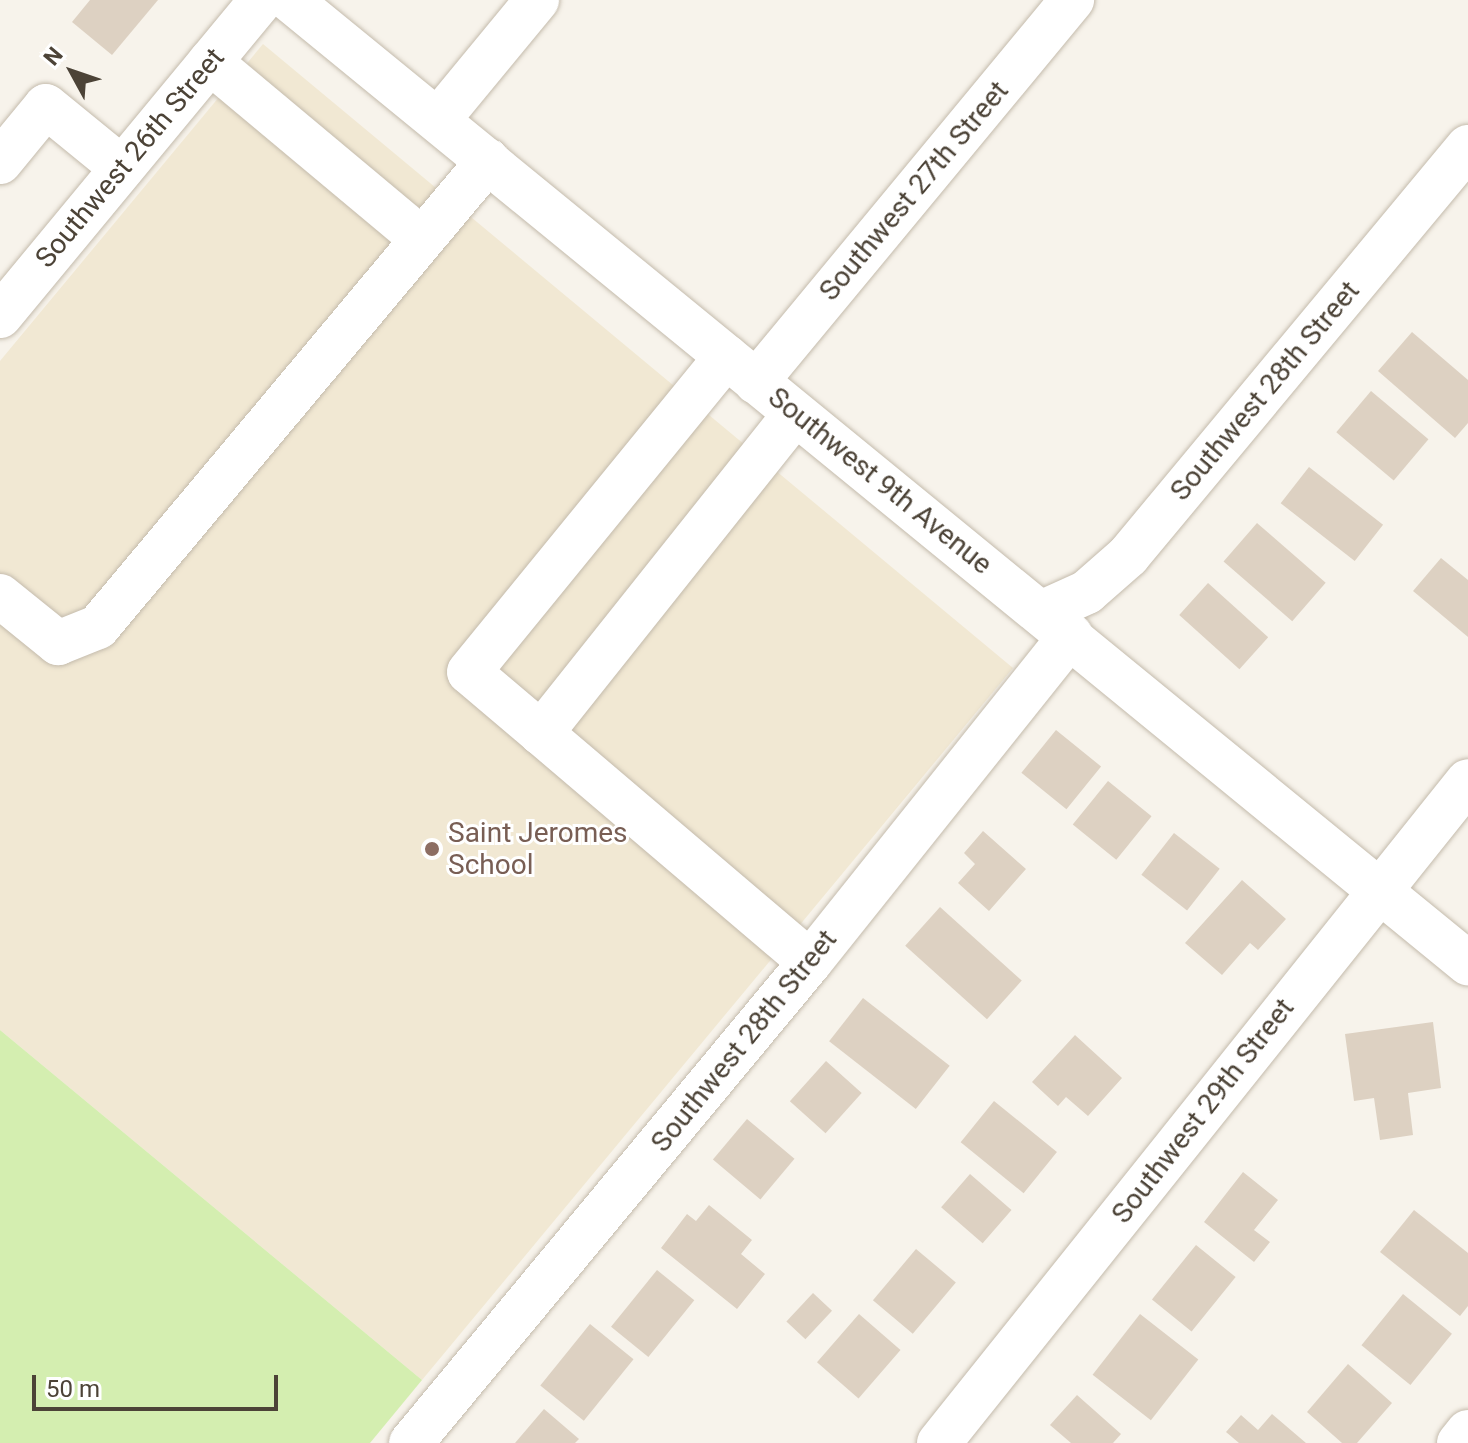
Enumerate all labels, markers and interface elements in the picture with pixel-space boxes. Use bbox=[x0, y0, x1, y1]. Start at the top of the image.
north arrow bbox=[32, 32, 112, 112]
street label: Southwest 26th Street bbox=[28, 42, 232, 274]
text: N bbox=[39, 42, 68, 70]
street label: Southwest 27th Street bbox=[812, 75, 1016, 307]
street label: Southwest 28th Street bbox=[1163, 275, 1367, 507]
street label: Southwest 9th Avenue bbox=[761, 381, 999, 581]
place label: Saint Jeromes School bbox=[448, 816, 628, 882]
marker: Saint Jeromes School bbox=[423, 840, 441, 858]
street label: Southwest 28th Street bbox=[644, 923, 844, 1159]
street label: Southwest 29th Street bbox=[1105, 992, 1301, 1230]
scale bar bbox=[36, 1359, 282, 1409]
text: 50 m bbox=[46, 1375, 100, 1403]

